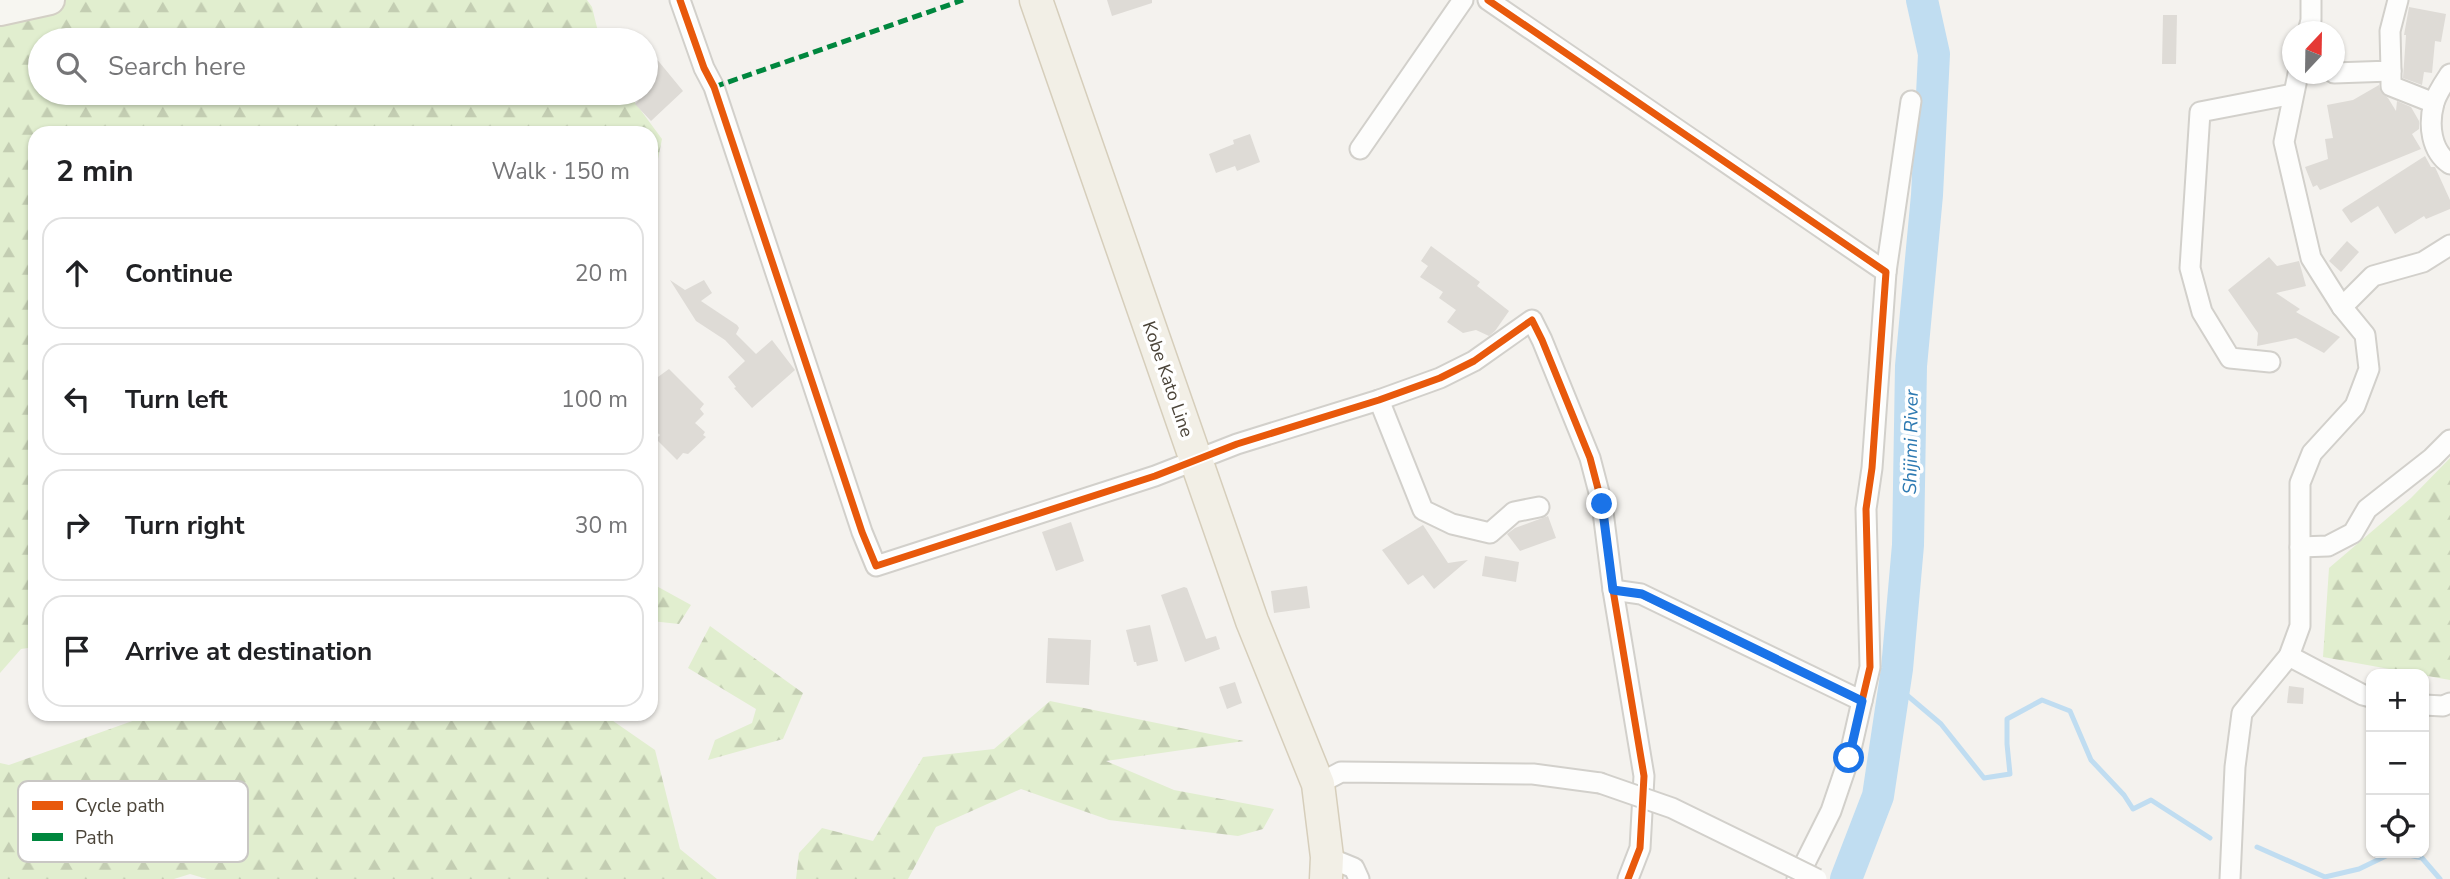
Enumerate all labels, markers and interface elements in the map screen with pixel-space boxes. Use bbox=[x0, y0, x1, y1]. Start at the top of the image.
north arrow bbox=[2282, 21, 2345, 84]
search box bbox=[28, 28, 658, 105]
icon: search bbox=[52, 48, 90, 86]
text: Search here bbox=[108, 49, 246, 84]
text: 2 min bbox=[56, 151, 134, 192]
text: Walk · 150 m bbox=[491, 156, 630, 187]
icon: ahead bbox=[58, 254, 96, 292]
text: Continue bbox=[125, 256, 233, 291]
text: 20 m bbox=[575, 258, 628, 289]
street label: Kobe Kato Line bbox=[1137, 318, 1199, 440]
icon: left bbox=[58, 380, 96, 418]
text: Turn left bbox=[125, 382, 228, 417]
text: 100 m bbox=[561, 384, 628, 415]
water label: Shijimi River bbox=[1897, 388, 1925, 495]
route end bbox=[1586, 488, 1617, 519]
icon: right bbox=[58, 506, 96, 544]
text: Turn right bbox=[125, 508, 244, 543]
text: 30 m bbox=[575, 510, 628, 541]
icon: arrive bbox=[58, 632, 96, 670]
text: Arrive at destination bbox=[125, 634, 372, 669]
map controls bbox=[2366, 669, 2429, 858]
button: + bbox=[2366, 669, 2429, 732]
button: − bbox=[2366, 732, 2429, 795]
route start bbox=[1833, 742, 1864, 773]
legend bbox=[18, 781, 248, 862]
text: Cycle path bbox=[75, 793, 165, 819]
button: locate bbox=[2366, 795, 2429, 858]
text: Path bbox=[75, 825, 114, 851]

